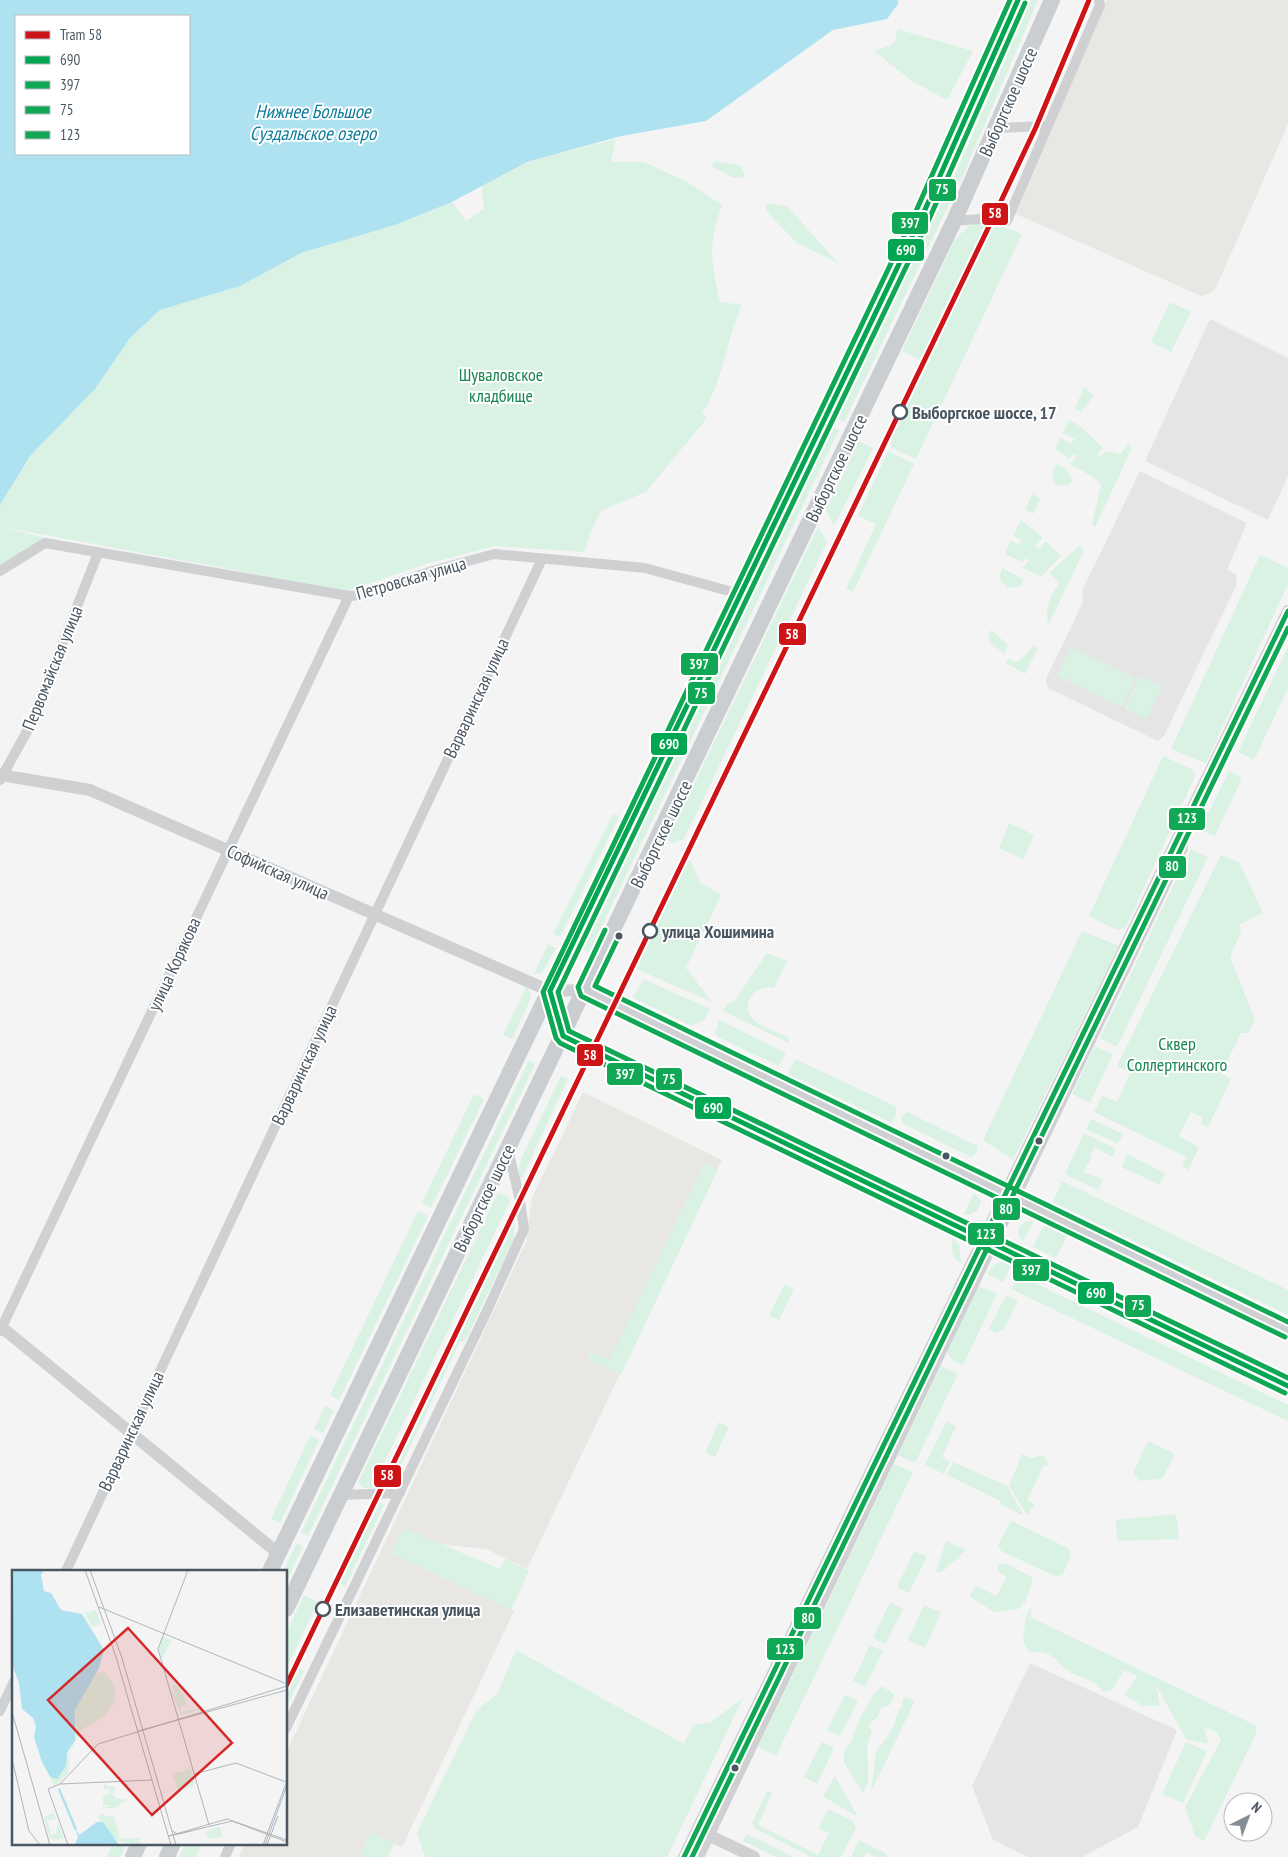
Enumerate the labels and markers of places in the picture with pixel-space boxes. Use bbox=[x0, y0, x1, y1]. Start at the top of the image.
place label: Выборгское шоссе, 17 bbox=[912, 401, 1057, 424]
marker: Выборгское шоссе, 17 bbox=[892, 404, 908, 420]
place label: улица Хошимина bbox=[661, 920, 774, 943]
marker: улица Хошимина bbox=[642, 923, 658, 939]
unlabelled marker bbox=[614, 931, 624, 941]
unlabelled marker bbox=[1034, 1136, 1044, 1146]
unlabelled marker bbox=[941, 1151, 951, 1161]
place label: Елизаветинская улица bbox=[335, 1598, 481, 1621]
marker: Елизаветинская улица bbox=[315, 1601, 331, 1617]
unlabelled marker bbox=[730, 1763, 740, 1773]

